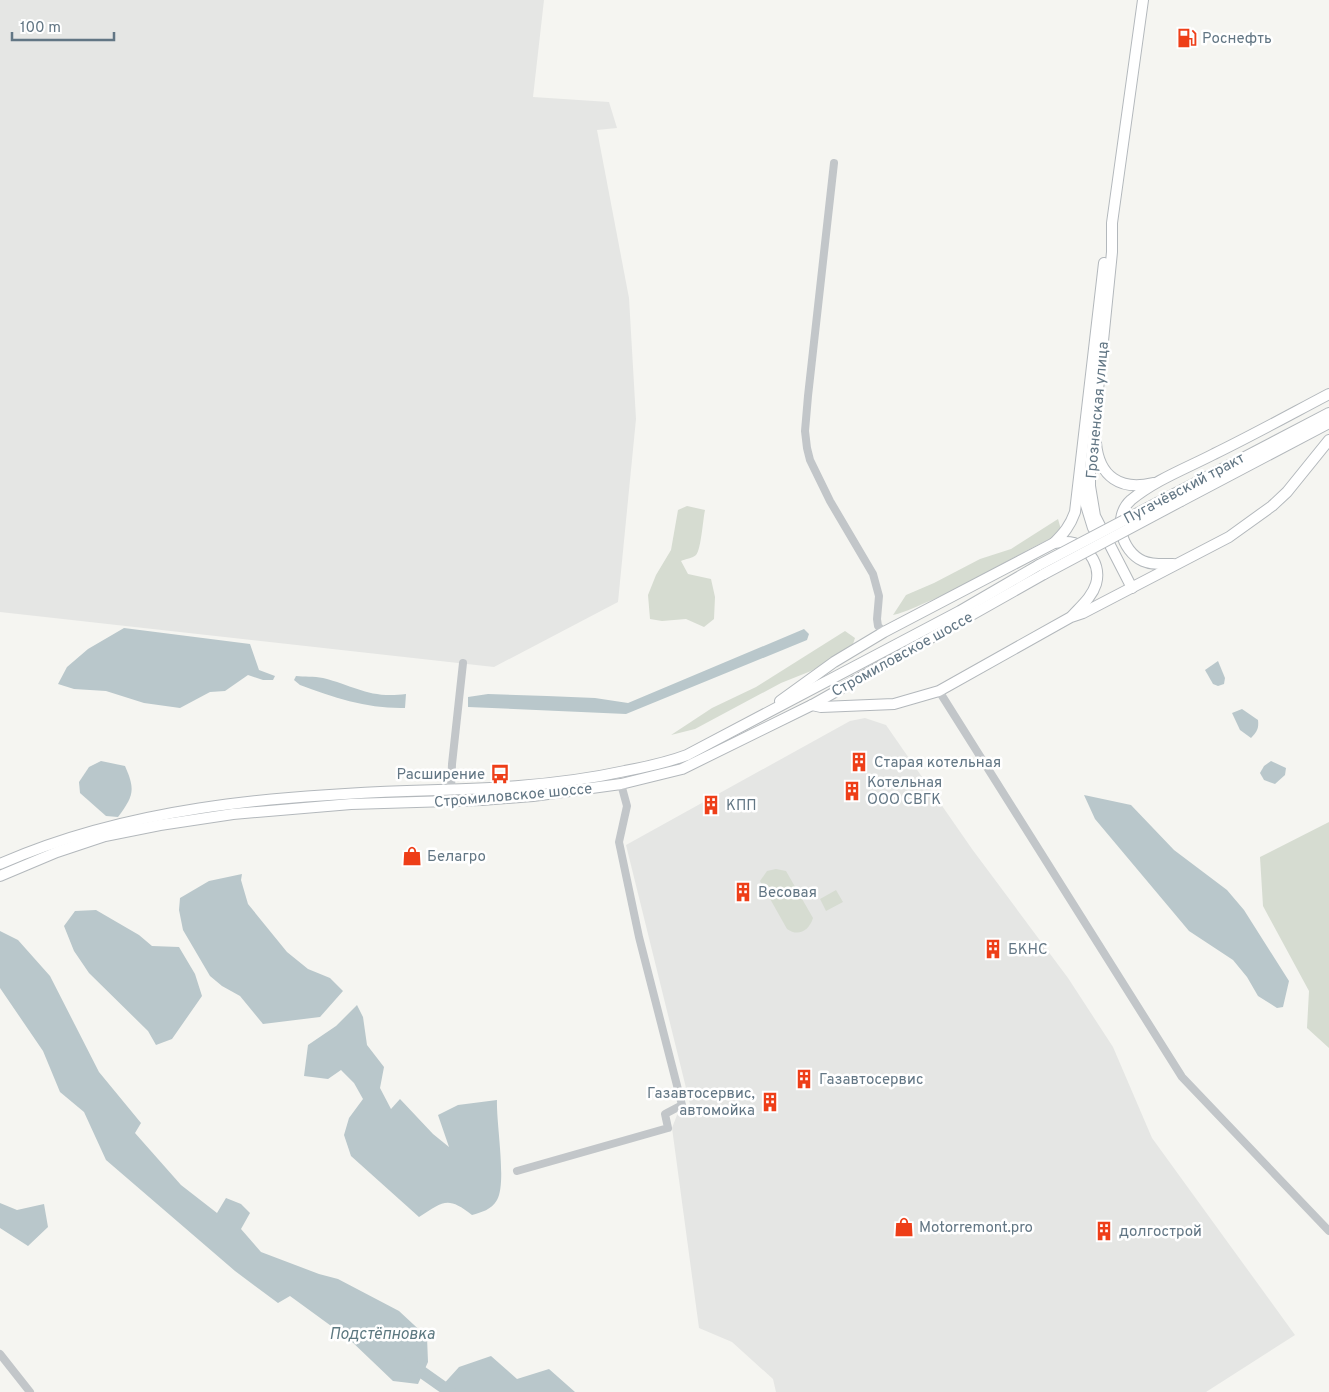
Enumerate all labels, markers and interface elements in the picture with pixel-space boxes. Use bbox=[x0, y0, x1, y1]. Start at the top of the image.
scale bar bbox=[12, 10, 115, 42]
text: 100 m bbox=[20, 19, 61, 38]
fuel station icon: Роснефть bbox=[1176, 27, 1198, 49]
place label: Роснефть bbox=[1202, 30, 1272, 49]
street label: Грозненская улица bbox=[1083, 341, 1114, 479]
street label: Пугачёвский тракт bbox=[1121, 449, 1249, 529]
street label: Стромиловское шоссе bbox=[829, 609, 977, 702]
building icon: Старая котельная bbox=[848, 751, 870, 773]
place label: Старая котельная bbox=[874, 754, 1001, 773]
bus stop icon: Расширение bbox=[489, 763, 511, 785]
place label: Расширение bbox=[397, 766, 485, 785]
place label: Котельная ООО СВГК bbox=[867, 774, 942, 810]
street label: Стромиловское шоссе bbox=[433, 780, 593, 813]
building icon: Котельная ООО СВГК bbox=[841, 780, 863, 802]
building icon: КПП bbox=[700, 794, 722, 816]
place label: КПП bbox=[726, 797, 757, 816]
shop icon: Белагро bbox=[401, 845, 423, 867]
place label: Белагро bbox=[427, 848, 486, 867]
building icon: Весовая bbox=[732, 881, 754, 903]
place label: Весовая bbox=[758, 884, 817, 903]
building icon: БКНС bbox=[982, 938, 1004, 960]
place label: БКНС bbox=[1008, 941, 1048, 960]
building icon: Газавтосервис bbox=[793, 1068, 815, 1090]
place label: Газавтосервис bbox=[819, 1071, 923, 1090]
place label: Газавтосервис, автомойка bbox=[647, 1085, 755, 1121]
building icon: Газавтосервис, автомойка bbox=[759, 1091, 781, 1113]
shop icon: Motorremont.pro bbox=[893, 1216, 915, 1238]
place label: Motorremont.pro bbox=[919, 1219, 1033, 1238]
building icon: долгострой bbox=[1093, 1220, 1115, 1242]
place label: долгострой bbox=[1119, 1223, 1202, 1242]
water label: Подстёпновка bbox=[329, 1325, 435, 1345]

